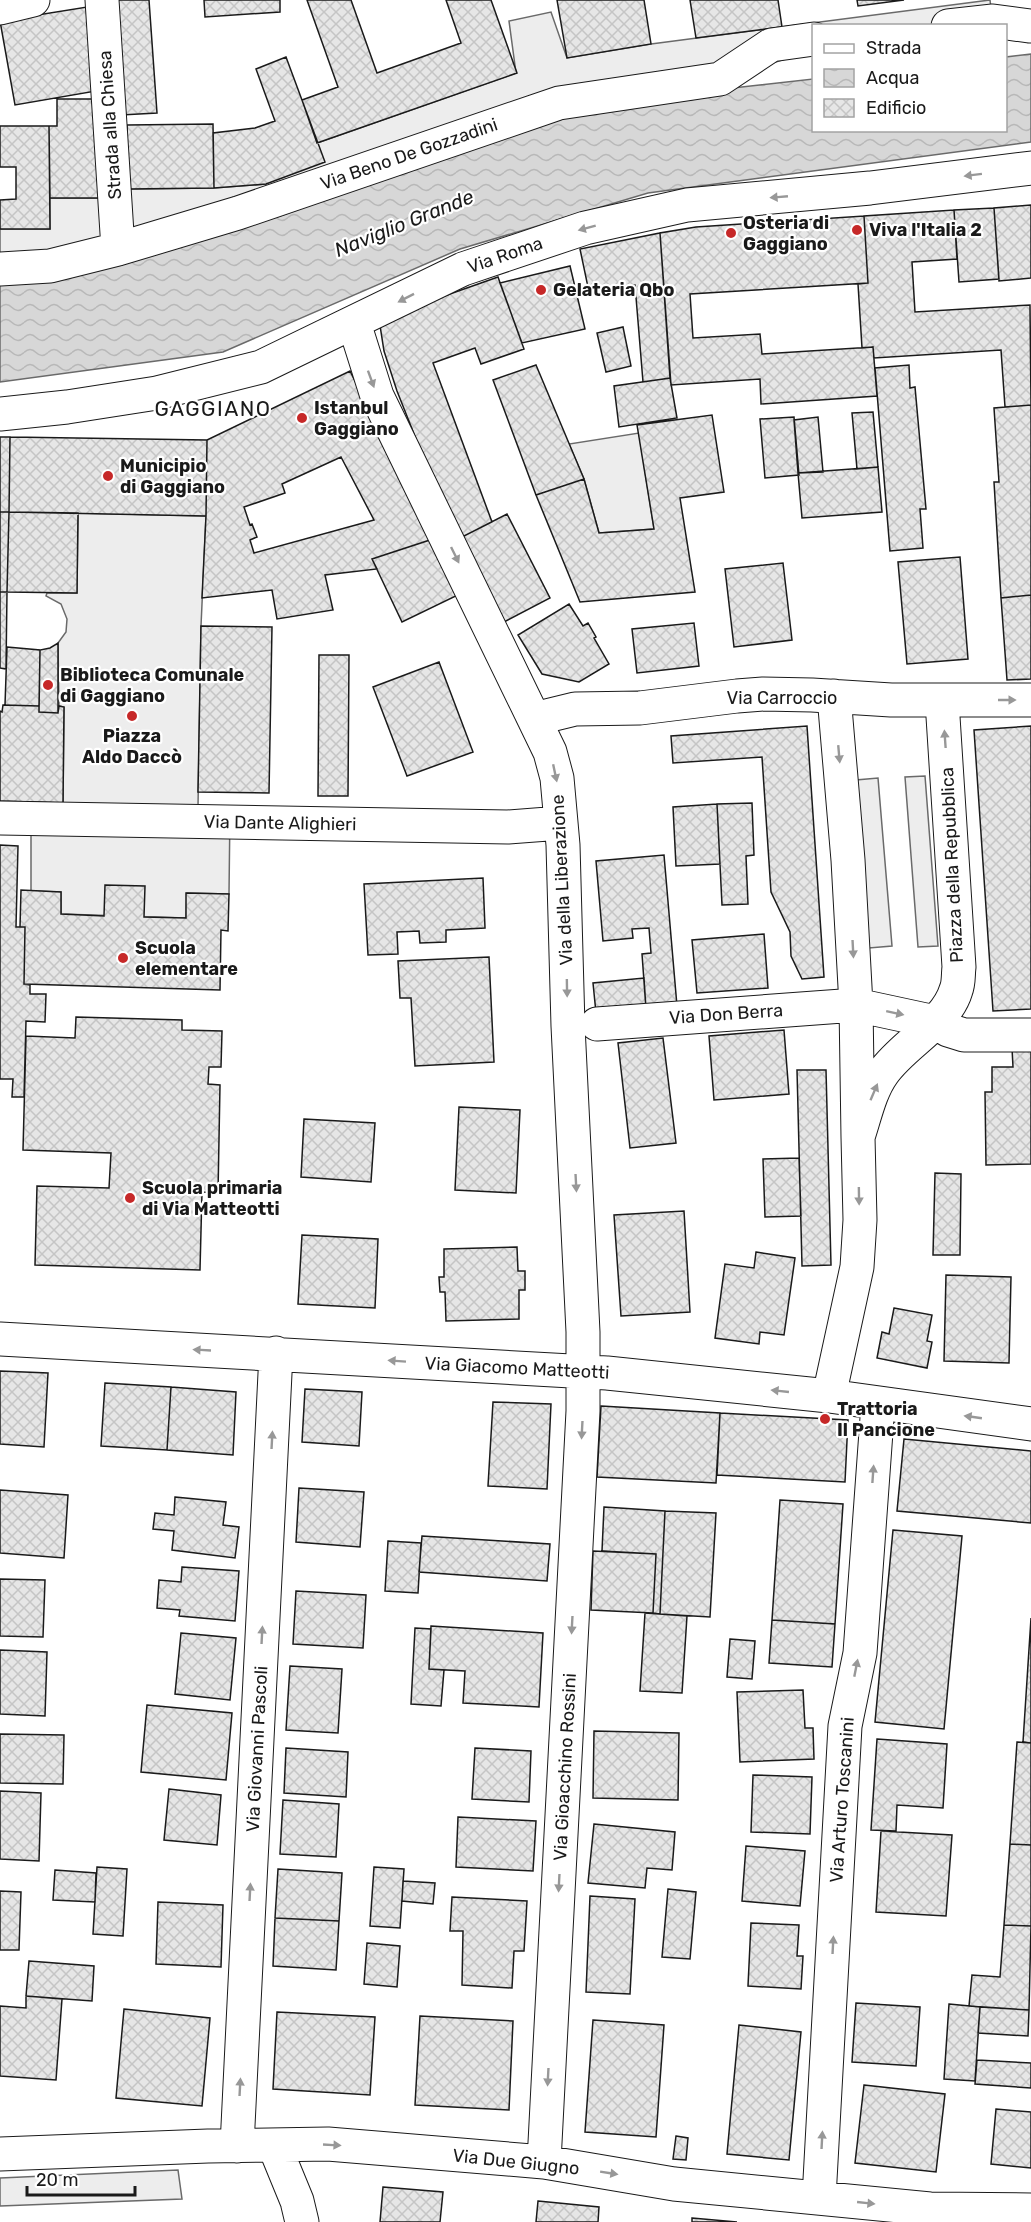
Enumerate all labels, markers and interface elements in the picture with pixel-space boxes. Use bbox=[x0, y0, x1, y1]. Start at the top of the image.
legend bbox=[812, 24, 1007, 132]
text: Strada bbox=[866, 37, 922, 59]
street label: Strada alla Chiesa bbox=[94, 50, 126, 200]
text: Acqua bbox=[866, 67, 919, 89]
text: Edificio bbox=[866, 97, 926, 119]
street label: Via Beno De Gozzadini bbox=[317, 113, 501, 195]
one-way arrow bbox=[963, 171, 982, 180]
water label: Naviglio Grande bbox=[331, 184, 477, 262]
one-way arrow bbox=[770, 192, 789, 202]
place label: Osteria di Gaggiano bbox=[743, 212, 829, 255]
place label: Viva l'Italia 2 bbox=[869, 219, 982, 241]
marker: Viva l'Italia 2 bbox=[850, 223, 864, 237]
one-way arrow bbox=[578, 224, 596, 233]
marker: Osteria di Gaggiano bbox=[724, 226, 738, 240]
street label: Via Roma bbox=[464, 232, 546, 278]
place label: Gelateria Qbo bbox=[553, 279, 674, 301]
marker: Gelateria Qbo bbox=[534, 283, 548, 297]
one-way arrow bbox=[397, 293, 414, 302]
one-way arrow bbox=[367, 370, 377, 388]
district label: GAGGIANO bbox=[154, 396, 272, 421]
place label: Istanbul Gaggiano bbox=[314, 397, 399, 440]
marker: Istanbul Gaggiano bbox=[295, 411, 309, 425]
place label: Municipio di Gaggiano bbox=[120, 455, 225, 498]
marker: Municipio di Gaggiano bbox=[101, 469, 115, 483]
one-way arrow bbox=[450, 547, 459, 564]
place label: Biblioteca Comunale di Gaggiano bbox=[60, 664, 245, 707]
marker: Biblioteca Comunale di Gaggiano bbox=[41, 678, 55, 692]
street label: Via Carroccio bbox=[727, 687, 837, 709]
one-way arrow bbox=[998, 695, 1017, 705]
marker: Piazza Aldo Daccò bbox=[125, 709, 139, 723]
place label: Piazza Aldo Daccò bbox=[82, 725, 182, 768]
one-way arrow bbox=[940, 730, 949, 749]
one-way arrow bbox=[834, 745, 844, 764]
one-way arrow bbox=[551, 764, 560, 783]
street label: Piazza della Repubblica bbox=[936, 767, 968, 963]
street label: Via della Liberazione bbox=[547, 794, 577, 966]
street label: Via Dante Alighieri bbox=[203, 811, 357, 835]
place label: Scuola elementare bbox=[135, 937, 238, 980]
one-way arrow bbox=[849, 939, 858, 958]
marker: Scuola elementare bbox=[116, 951, 130, 965]
one-way arrow bbox=[562, 979, 571, 998]
street label: Via Don Berra bbox=[668, 999, 784, 1029]
one-way arrow bbox=[886, 1009, 905, 1019]
one-way arrow bbox=[869, 1082, 879, 1100]
one-way arrow bbox=[571, 1174, 580, 1193]
place label: Scuola primaria di Via Matteotti bbox=[142, 1177, 282, 1220]
one-way arrow bbox=[855, 1186, 864, 1205]
marker: Scuola primaria di Via Matteotti bbox=[123, 1191, 137, 1205]
one-way arrow bbox=[193, 1345, 212, 1354]
street label: Via Giacomo Matteotti bbox=[424, 1352, 610, 1384]
one-way arrow bbox=[388, 1356, 407, 1365]
one-way arrow bbox=[770, 1386, 789, 1396]
place label: Trattoria Il Pancione bbox=[837, 1398, 935, 1441]
marker: Trattoria Il Pancione bbox=[818, 1412, 832, 1426]
one-way arrow bbox=[963, 1412, 982, 1421]
one-way arrow bbox=[578, 1421, 587, 1440]
one-way arrow bbox=[267, 1430, 277, 1449]
one-way arrow bbox=[868, 1465, 878, 1484]
one-way arrow bbox=[568, 1615, 577, 1634]
one-way arrow bbox=[258, 1625, 267, 1644]
one-way arrow bbox=[852, 1659, 861, 1678]
street label: Via Giovanni Pascoli bbox=[242, 1665, 272, 1833]
street label: Via Gioacchino Rossini bbox=[549, 1672, 581, 1862]
street label: Via Arturo Toscanini bbox=[825, 1716, 859, 1884]
one-way arrow bbox=[554, 1873, 563, 1892]
one-way arrow bbox=[245, 1883, 254, 1902]
one-way arrow bbox=[829, 1935, 838, 1954]
one-way arrow bbox=[544, 2068, 553, 2087]
one-way arrow bbox=[236, 2078, 245, 2097]
one-way arrow bbox=[818, 2130, 827, 2149]
one-way arrow bbox=[323, 2140, 342, 2149]
street label: Via Due Giugno bbox=[451, 2144, 581, 2180]
scale bar bbox=[27, 2159, 135, 2197]
text: 20 m bbox=[36, 2169, 78, 2191]
one-way arrow bbox=[600, 2169, 619, 2178]
one-way arrow bbox=[856, 2198, 875, 2208]

